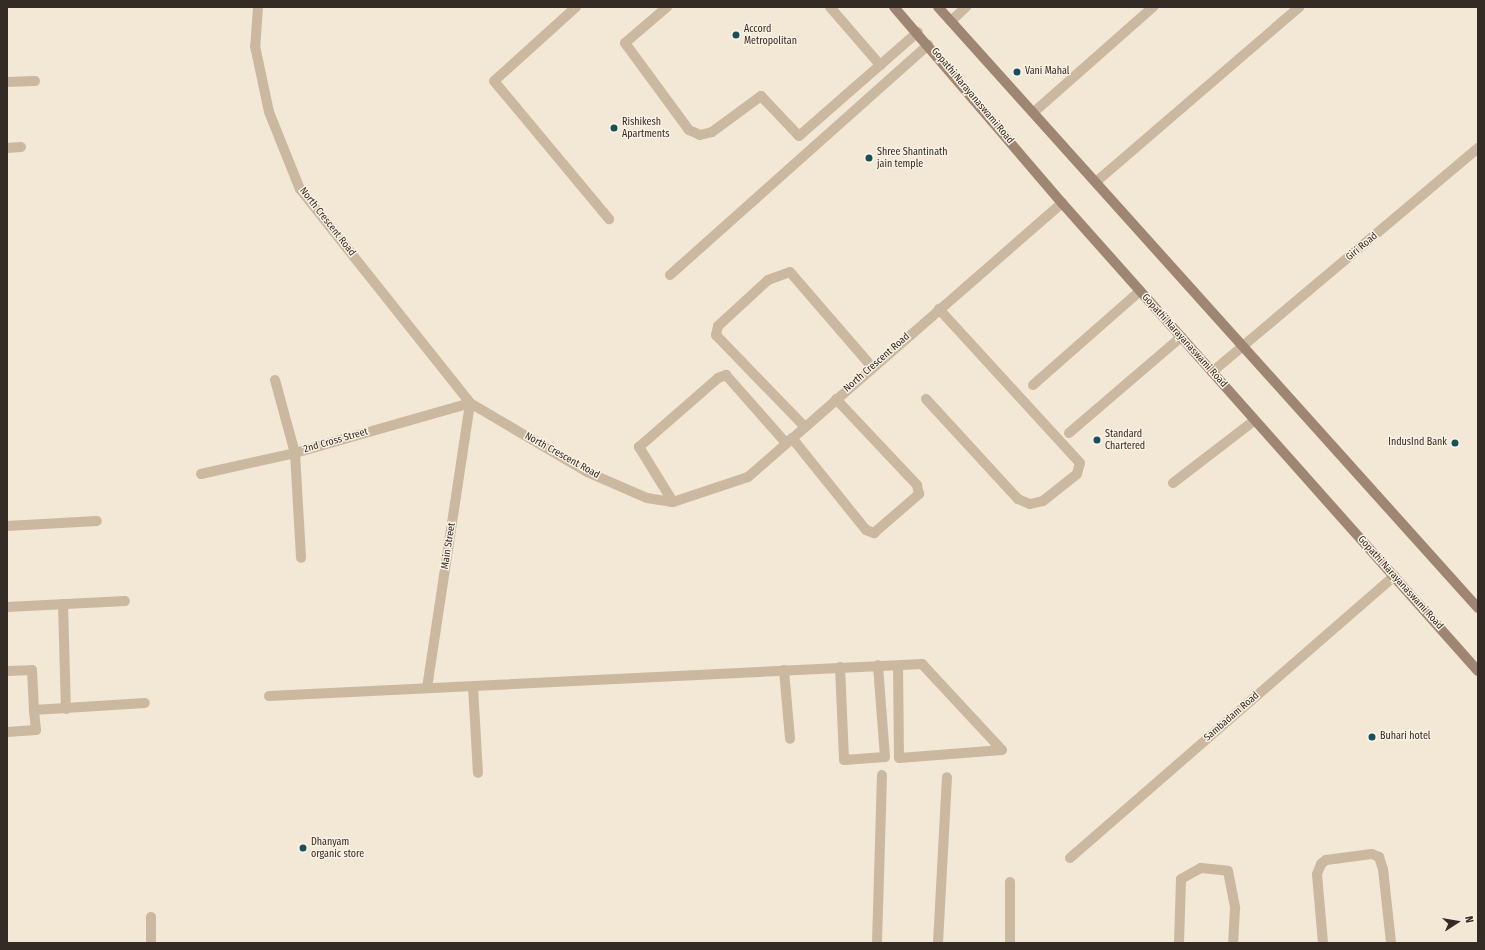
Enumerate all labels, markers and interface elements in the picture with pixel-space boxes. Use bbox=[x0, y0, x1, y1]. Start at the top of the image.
place label: Accord Metropolitan bbox=[744, 23, 797, 46]
marker: Accord Metropolitan bbox=[731, 30, 741, 40]
street label: Gopathi Narayanaswami Road bbox=[928, 46, 1016, 146]
place label: Vani Mahal bbox=[1025, 66, 1069, 78]
marker: Vani Mahal bbox=[1012, 67, 1022, 77]
place label: Rishikesh Apartments bbox=[622, 116, 670, 140]
marker: Rishikesh Apartments bbox=[609, 123, 619, 133]
place label: Shree Shantinath jain temple bbox=[877, 146, 948, 170]
marker: Shree Shantinath jain temple bbox=[864, 153, 874, 163]
street label: North Crescent Road bbox=[297, 185, 357, 259]
street label: Giri Road bbox=[1344, 230, 1380, 264]
street label: Gopathi Narayanaswami Road bbox=[1139, 292, 1229, 390]
street label: North Crescent Road bbox=[841, 331, 913, 395]
street label: 2nd Cross Street bbox=[303, 426, 369, 456]
place label: Standard Chartered bbox=[1105, 428, 1145, 452]
street label: North Crescent Road bbox=[522, 430, 602, 482]
marker: Standard Chartered bbox=[1092, 435, 1102, 445]
place label: IndusInd Bank bbox=[1388, 437, 1447, 449]
marker: IndusInd Bank bbox=[1450, 438, 1460, 448]
street label: Main Street bbox=[439, 522, 459, 570]
street label: Gopathi Narayanaswami Road bbox=[1355, 534, 1445, 632]
street label: Sambadam Road bbox=[1202, 690, 1262, 744]
place label: Buhari hotel bbox=[1380, 731, 1430, 743]
marker: Buhari hotel bbox=[1367, 732, 1377, 742]
place label: Dhanyam organic store bbox=[311, 836, 364, 860]
marker: Dhanyam organic store bbox=[298, 843, 308, 853]
north arrow bbox=[1437, 902, 1477, 942]
text: N bbox=[1462, 915, 1476, 924]

